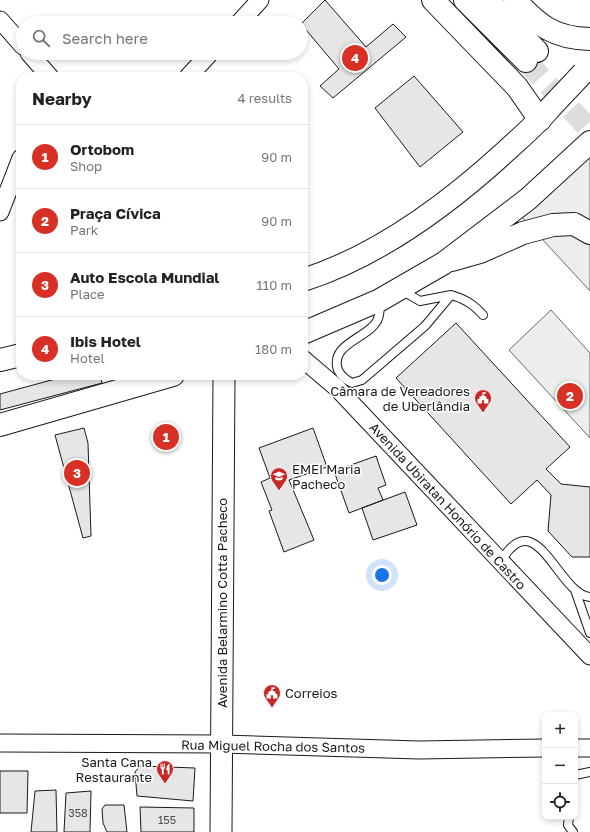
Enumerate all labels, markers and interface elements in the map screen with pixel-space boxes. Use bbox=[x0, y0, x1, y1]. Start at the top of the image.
search box bbox=[16, 16, 308, 60]
icon: search bbox=[30, 27, 52, 49]
text: Search here bbox=[62, 29, 148, 47]
pin: 4 bbox=[342, 43, 368, 73]
text: Nearby bbox=[32, 88, 92, 109]
text: 4 results bbox=[238, 90, 292, 106]
text: Ortobom bbox=[70, 140, 134, 158]
text: 1 bbox=[42, 149, 48, 165]
text: 90 m bbox=[261, 149, 292, 165]
text: Shop bbox=[70, 158, 102, 174]
text: Praça Cívica bbox=[70, 204, 161, 222]
text: 2 bbox=[41, 213, 49, 229]
text: 90 m bbox=[261, 213, 292, 229]
text: Park bbox=[70, 222, 98, 238]
text: Auto Escola Mundial bbox=[70, 268, 219, 286]
text: 3 bbox=[41, 277, 49, 293]
text: 110 m bbox=[257, 277, 292, 293]
text: Place bbox=[70, 286, 105, 302]
text: Ibis Hotel bbox=[70, 332, 141, 350]
text: 4 bbox=[41, 341, 49, 357]
text: 180 m bbox=[255, 341, 292, 357]
text: Hotel bbox=[70, 350, 105, 366]
pin: 2 bbox=[557, 381, 583, 411]
place label: Câmara de Vereadores de Uberlândia bbox=[330, 383, 470, 414]
public building icon: Câmara de Vereadores de Uberlândia bbox=[473, 388, 493, 413]
street label: Avenida Ubiratan Honório de Castro bbox=[366, 419, 530, 593]
pin: 1 bbox=[153, 422, 179, 452]
pin: 3 bbox=[64, 458, 90, 488]
place label: EMEI Maria Pacheco bbox=[292, 461, 361, 492]
school or university icon: EMEI Maria Pacheco bbox=[269, 466, 289, 491]
street label: Avenida Belarmino Cotta Pacheco bbox=[214, 498, 230, 708]
your location bbox=[372, 565, 392, 585]
public building icon: Correios bbox=[262, 683, 282, 708]
place label: Correios bbox=[285, 685, 337, 701]
map controls bbox=[542, 712, 578, 820]
button: + bbox=[542, 712, 578, 748]
street label: Rua Miguel Rocha dos Santos bbox=[181, 736, 365, 756]
button: − bbox=[542, 748, 578, 784]
place label: Santa Cana Restaurante bbox=[76, 754, 152, 785]
restaurant icon: Santa Cana Restaurante bbox=[155, 759, 175, 784]
button: locate bbox=[542, 784, 578, 820]
house number: 358 bbox=[68, 806, 88, 819]
house number: 155 bbox=[158, 813, 176, 826]

